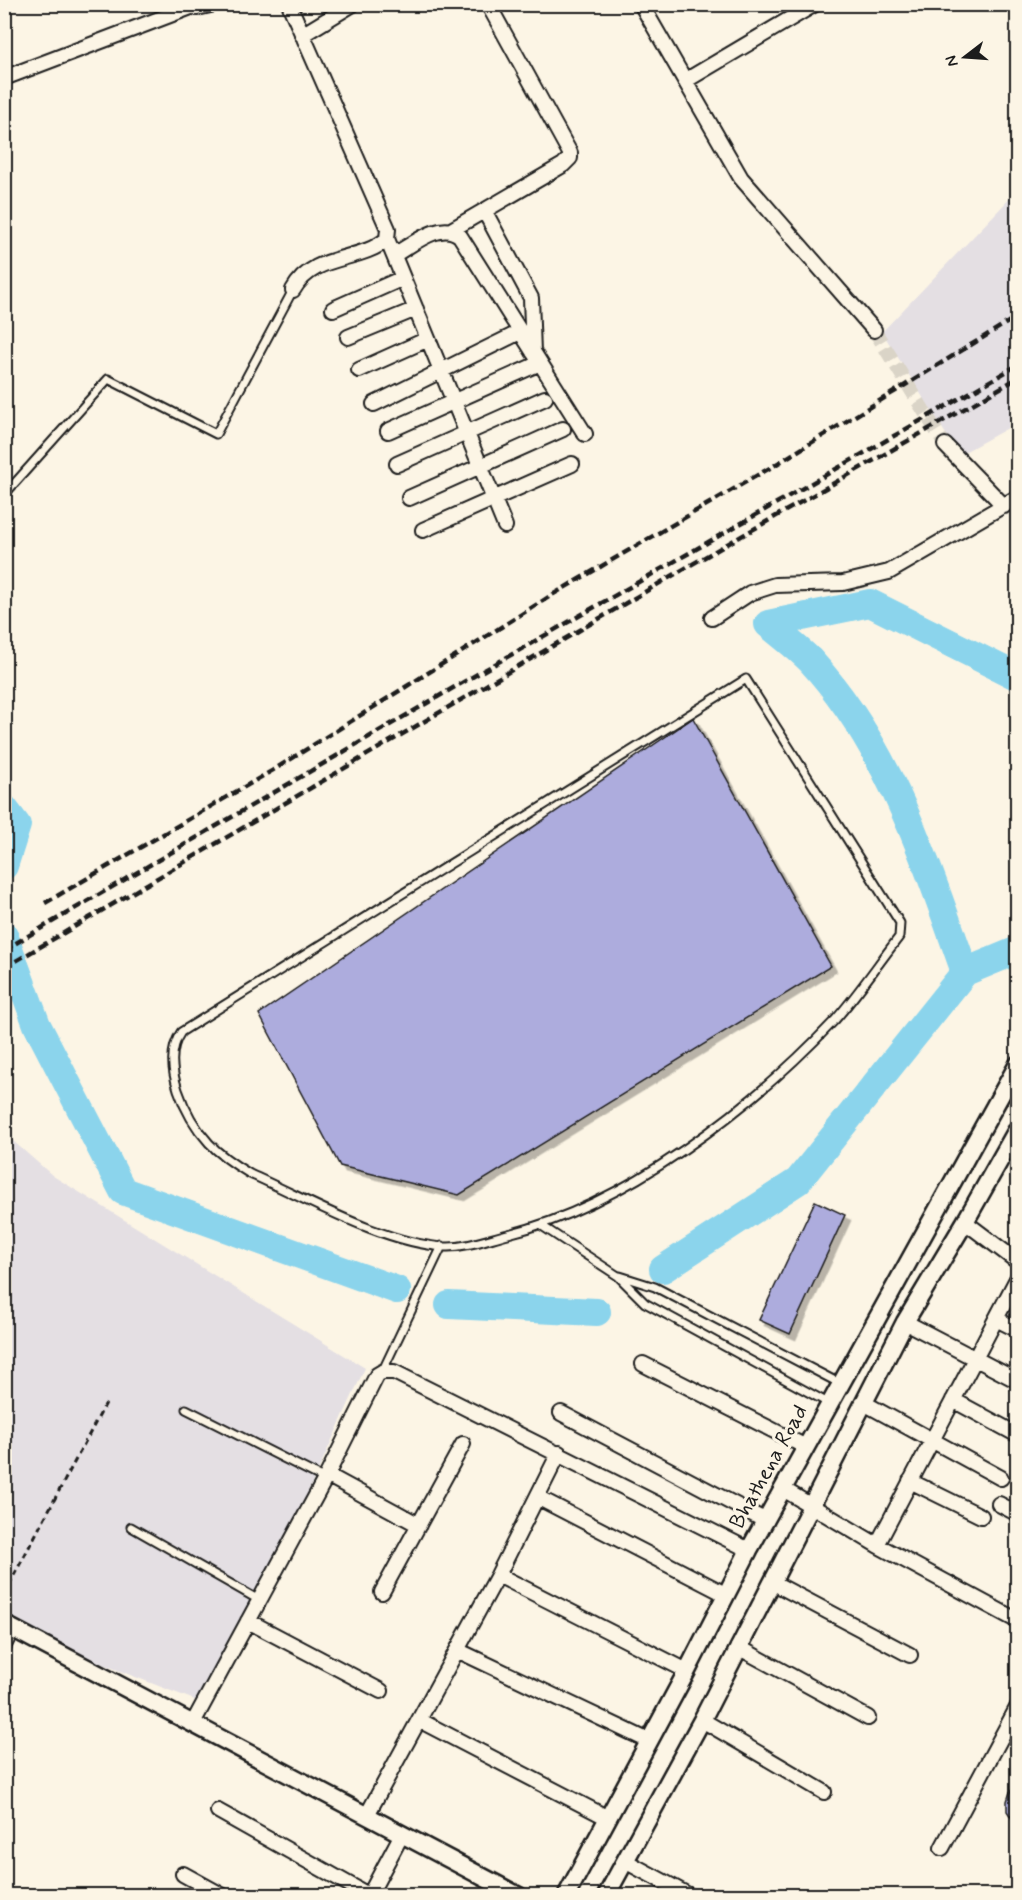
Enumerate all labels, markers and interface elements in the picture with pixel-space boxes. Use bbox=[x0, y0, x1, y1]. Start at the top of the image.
north arrow bbox=[935, 27, 995, 87]
text: N bbox=[940, 53, 964, 69]
street label: Bhathena Road bbox=[723, 1400, 815, 1534]

